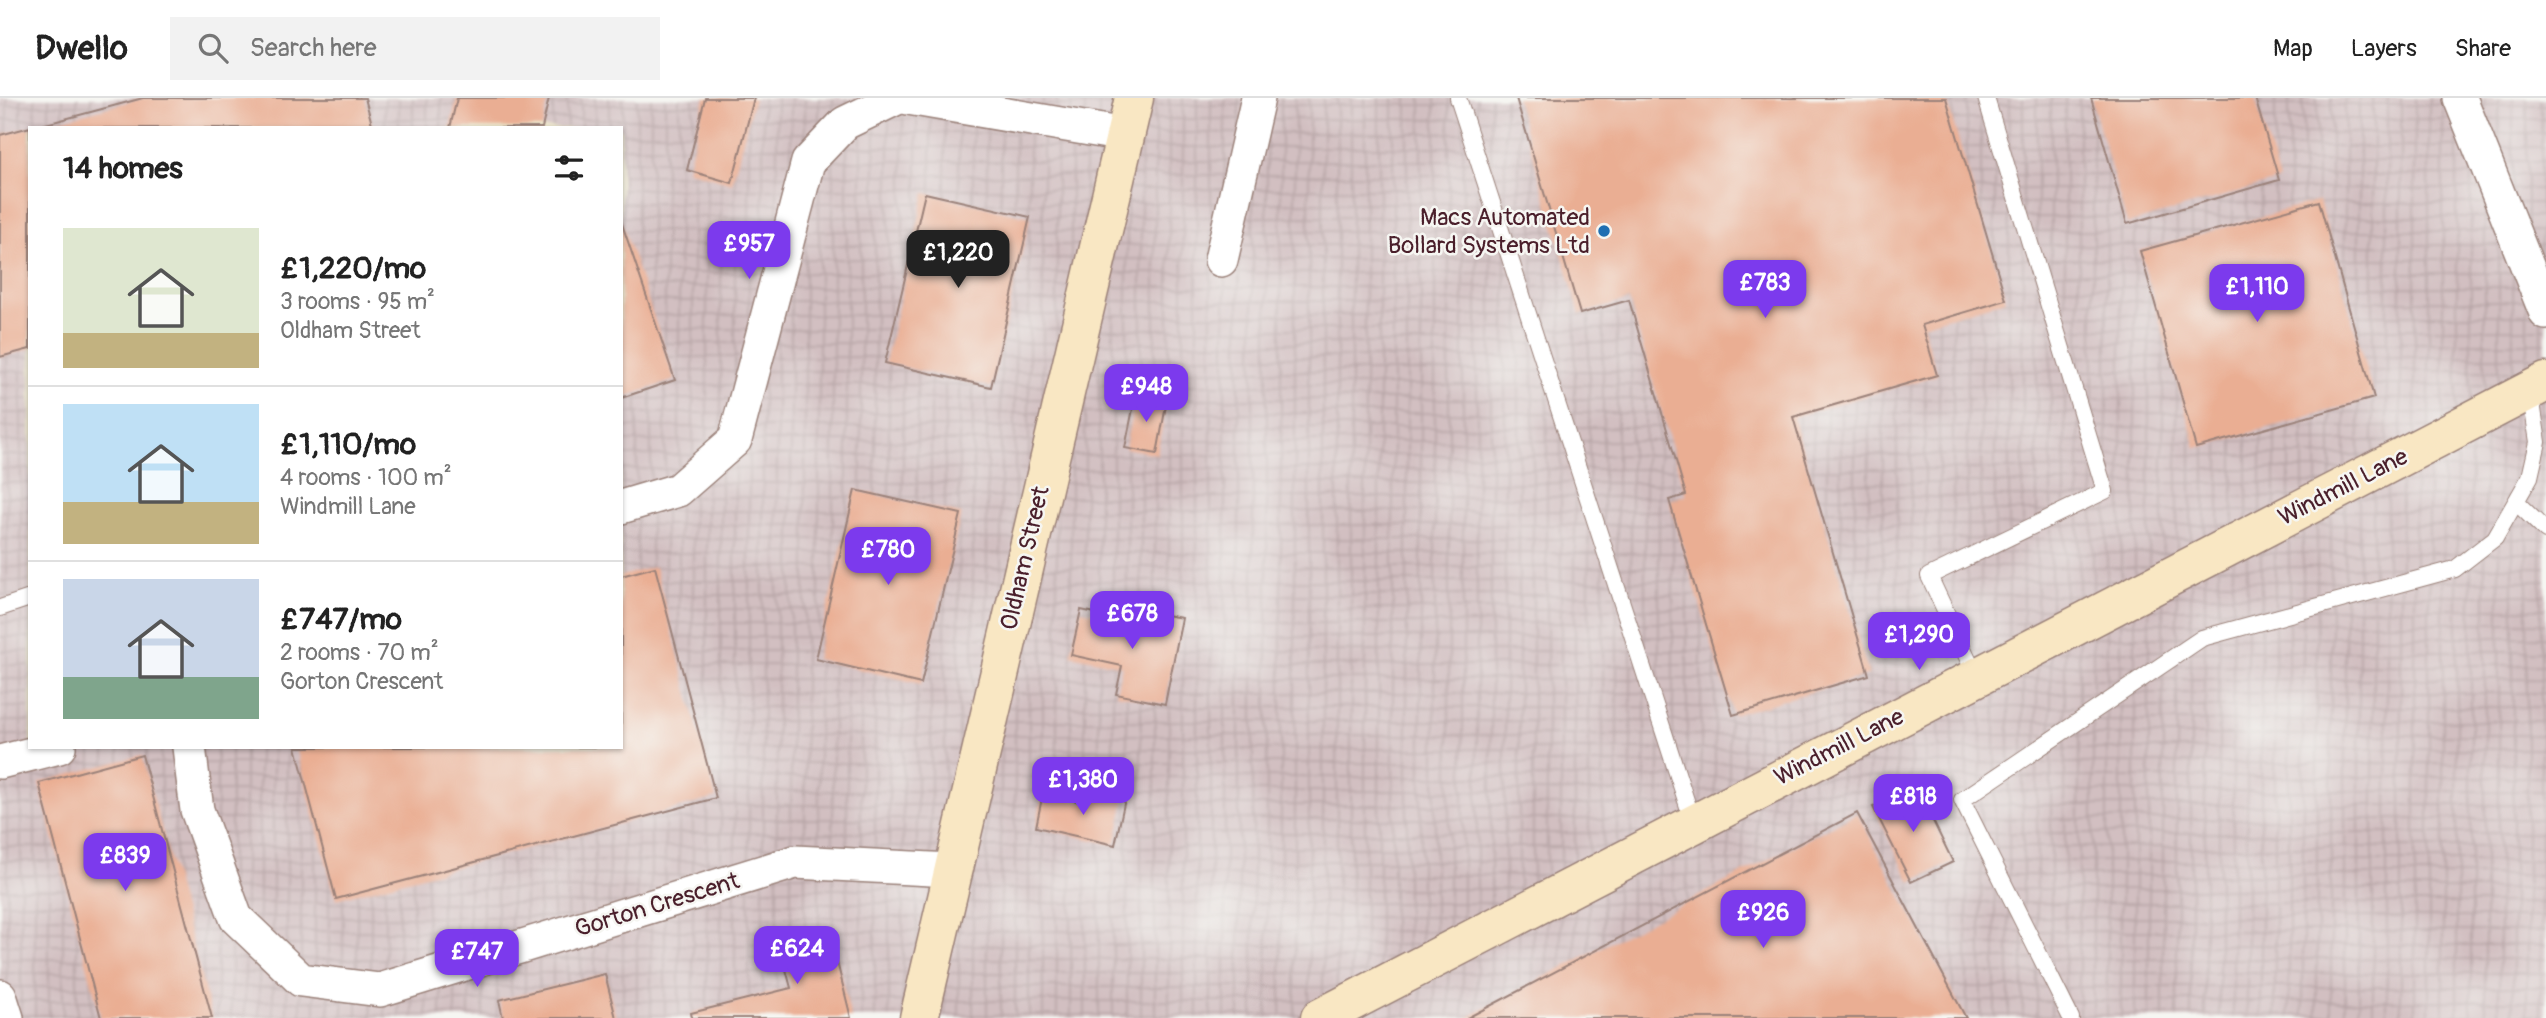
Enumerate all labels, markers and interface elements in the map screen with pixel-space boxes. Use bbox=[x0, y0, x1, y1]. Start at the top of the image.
search box bbox=[170, 17, 660, 80]
text: Dwello bbox=[35, 28, 128, 69]
icon: search bbox=[194, 29, 232, 67]
text: Search here bbox=[250, 32, 377, 64]
text: Map bbox=[2273, 34, 2313, 63]
text: Layers bbox=[2351, 34, 2417, 63]
text: Share bbox=[2455, 34, 2511, 63]
icon: filters bbox=[550, 149, 588, 187]
text: 14 homes bbox=[63, 150, 183, 187]
place label: Macs Automated Bollard Systems Ltd bbox=[1388, 203, 1590, 260]
pin: £957 bbox=[708, 222, 790, 281]
marker: Macs Automated Bollard Systems Ltd bbox=[1596, 223, 1612, 239]
text: £957 bbox=[723, 229, 775, 258]
pin: £1,220 bbox=[901, 230, 1015, 290]
text: £1,220 bbox=[922, 238, 994, 267]
text: £1,220/mo bbox=[280, 250, 426, 287]
icon: home bbox=[119, 256, 203, 340]
pin: £783 bbox=[1724, 260, 1806, 320]
pin: £1,110 bbox=[2200, 264, 2314, 324]
text: £783 bbox=[1739, 268, 1791, 297]
text: £1,110 bbox=[2225, 272, 2289, 301]
text: 3 rooms · 95 m² bbox=[280, 287, 435, 316]
text: Oldham Street bbox=[280, 316, 421, 345]
pin: £948 bbox=[1105, 364, 1187, 424]
text: £948 bbox=[1120, 372, 1172, 401]
text: £1,110/mo bbox=[280, 426, 416, 463]
icon: home bbox=[119, 432, 203, 516]
street label: Windmill Lane bbox=[2273, 442, 2413, 532]
text: 4 rooms · 100 m² bbox=[280, 463, 452, 492]
street label: Oldham Street bbox=[994, 483, 1056, 633]
text: Windmill Lane bbox=[280, 492, 416, 521]
pin: £780 bbox=[847, 528, 929, 587]
text: £780 bbox=[861, 535, 915, 564]
pin: £678 bbox=[1091, 592, 1173, 651]
text: £678 bbox=[1106, 599, 1158, 628]
text: £747/mo bbox=[280, 601, 402, 638]
icon: home bbox=[119, 607, 203, 691]
pin: £1,290 bbox=[1862, 612, 1976, 672]
text: £1,290 bbox=[1884, 620, 1954, 649]
text: 2 rooms · 70 m² bbox=[280, 638, 439, 667]
text: Gorton Crescent bbox=[280, 667, 443, 696]
street label: Windmill Lane bbox=[1769, 702, 1909, 792]
pin: £1,380 bbox=[1026, 758, 1140, 817]
text: £1,380 bbox=[1048, 765, 1118, 794]
pin: £818 bbox=[1872, 774, 1954, 834]
text: £818 bbox=[1890, 782, 1936, 811]
pin: £839 bbox=[84, 834, 166, 893]
text: £839 bbox=[99, 841, 151, 870]
street label: Gorton Crescent bbox=[571, 866, 743, 944]
pin: £926 bbox=[1722, 890, 1804, 950]
text: £926 bbox=[1737, 898, 1789, 927]
pin: £624 bbox=[756, 926, 838, 986]
pin: £747 bbox=[436, 930, 518, 989]
text: £624 bbox=[770, 934, 824, 963]
text: £747 bbox=[451, 937, 503, 966]

